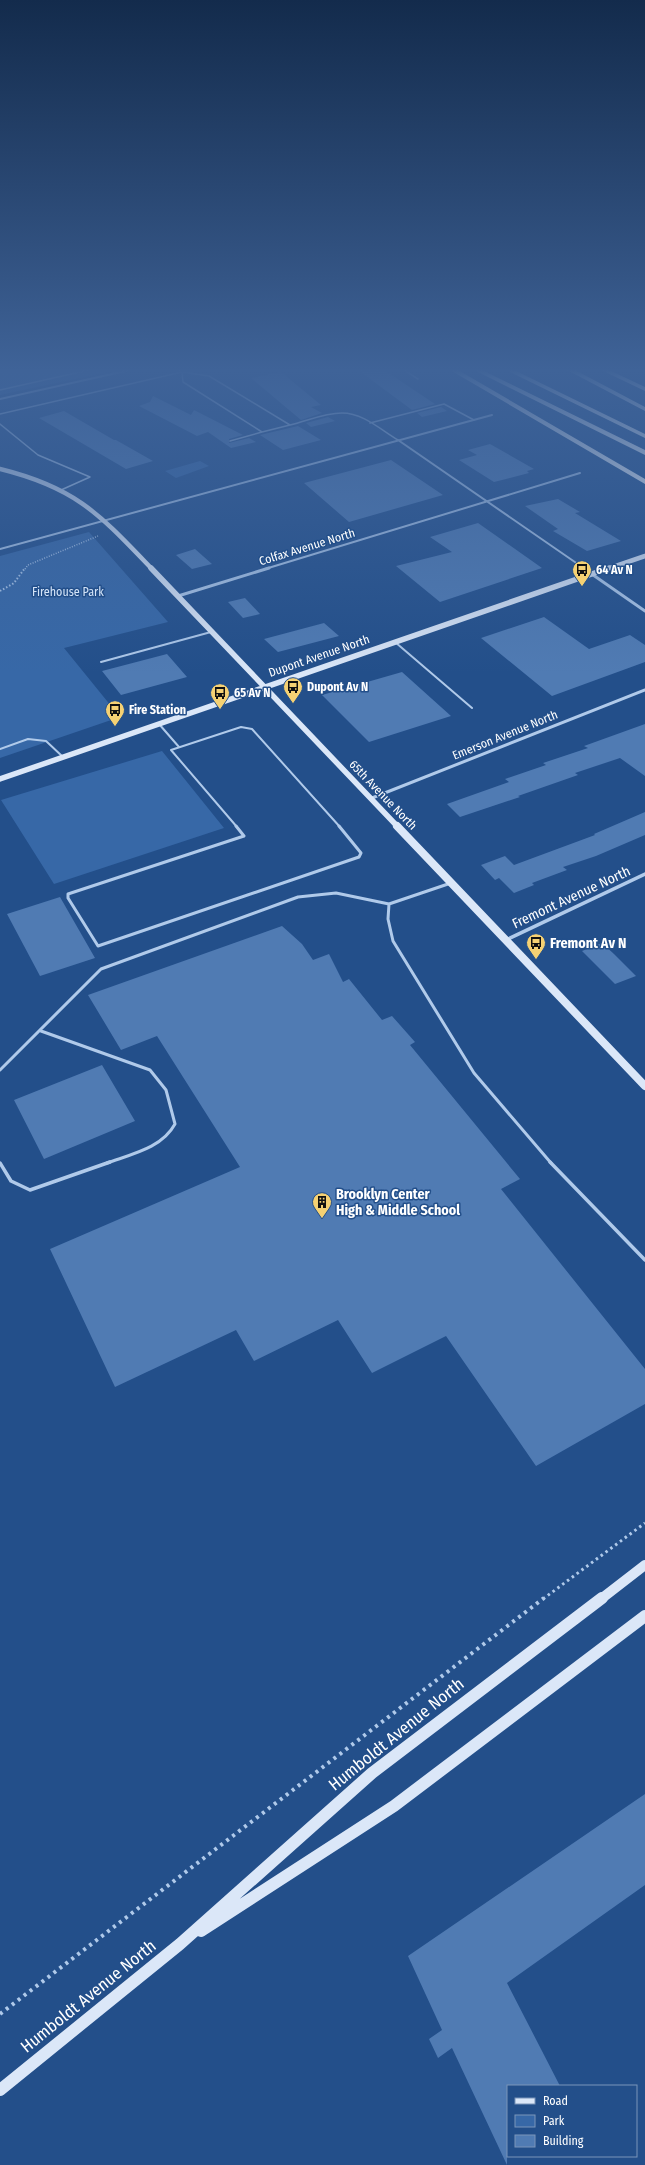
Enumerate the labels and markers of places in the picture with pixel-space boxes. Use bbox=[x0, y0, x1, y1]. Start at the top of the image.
bus stop icon: 64 Av N bbox=[571, 559, 593, 587]
place label: 64 Av N bbox=[596, 563, 633, 577]
bus stop icon: Dupont Av N bbox=[282, 676, 304, 704]
place label: Dupont Av N bbox=[307, 680, 368, 694]
bus stop icon: 65 Av N bbox=[209, 682, 231, 710]
place label: 65 Av N bbox=[234, 686, 270, 700]
bus stop icon: Fire Station bbox=[104, 699, 126, 727]
place label: Fire Station bbox=[129, 703, 186, 717]
bus stop icon: Fremont Av N bbox=[525, 932, 547, 960]
place label: Fremont Av N bbox=[550, 935, 626, 952]
place label: Brooklyn Center High & Middle School bbox=[336, 1186, 460, 1219]
building icon: Brooklyn Center High & Middle School bbox=[311, 1191, 333, 1219]

